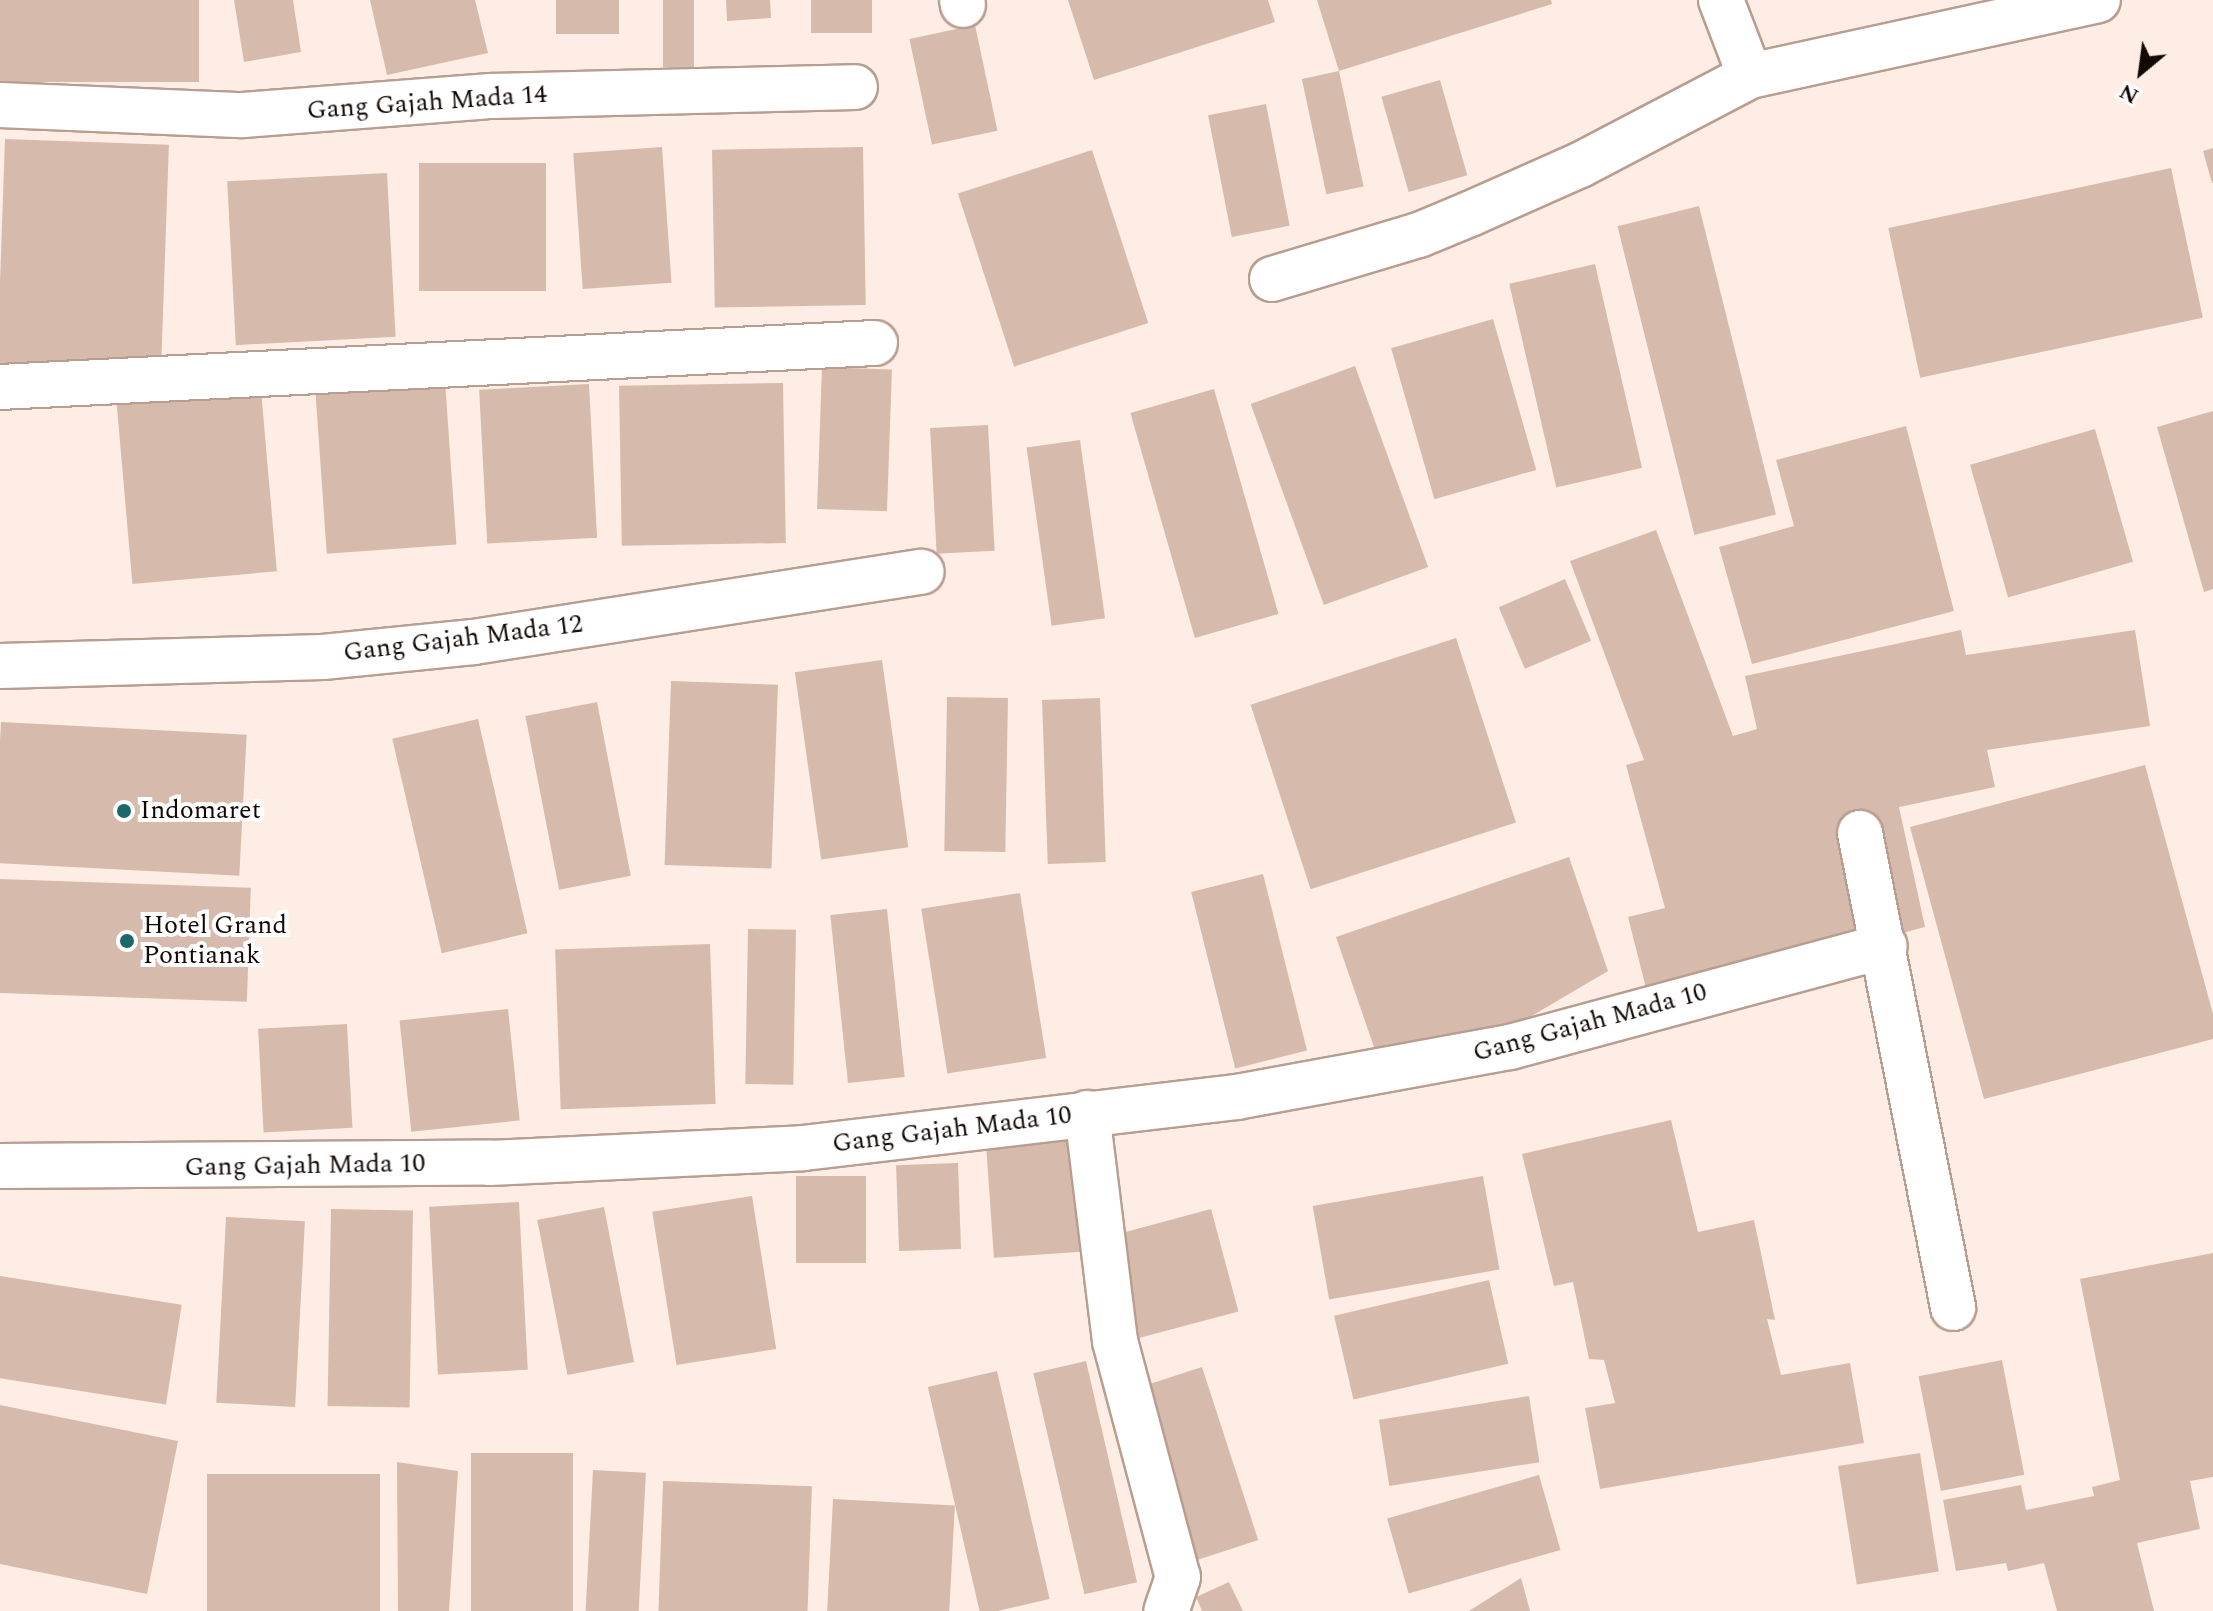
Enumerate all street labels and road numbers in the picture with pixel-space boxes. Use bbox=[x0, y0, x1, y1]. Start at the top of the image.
street label: Gang Gajah Mada 14 bbox=[306, 79, 548, 127]
street label: Gang Gajah Mada 12 bbox=[342, 609, 584, 669]
street label: Gang Gajah Mada 10 bbox=[1470, 977, 1710, 1069]
street label: Gang Gajah Mada 10 bbox=[831, 1100, 1073, 1160]
street label: Gang Gajah Mada 10 bbox=[184, 1148, 426, 1184]

